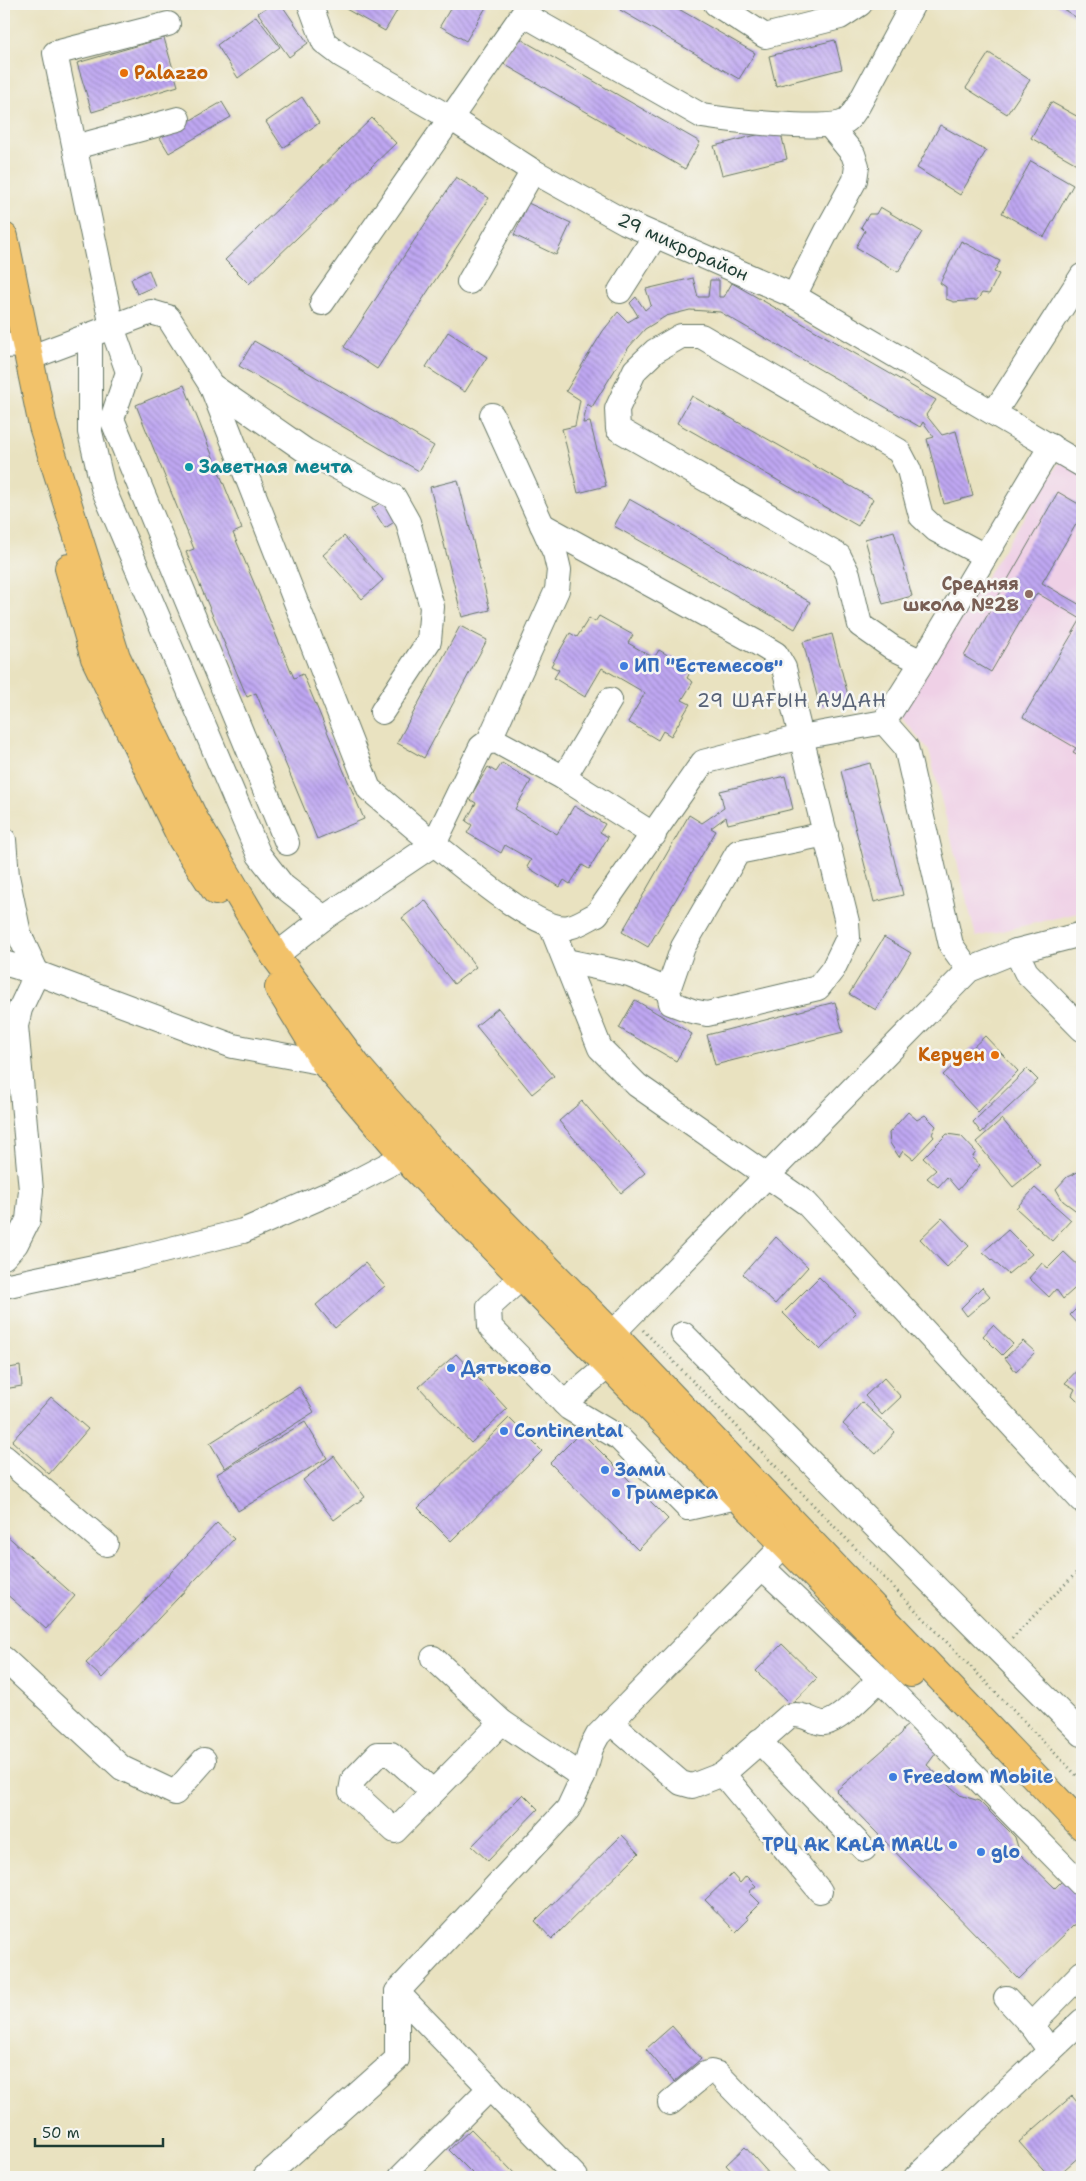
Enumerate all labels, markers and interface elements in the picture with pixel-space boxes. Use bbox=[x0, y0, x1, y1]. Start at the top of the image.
place label: Palazzo bbox=[134, 61, 208, 85]
marker: Palazzo bbox=[118, 67, 130, 79]
street label: 29 микрорайон bbox=[614, 207, 752, 287]
place label: Заветная мечта bbox=[199, 455, 353, 479]
marker: Заветная мечта bbox=[183, 461, 195, 473]
place label: Средняя школа №28 bbox=[903, 572, 1019, 617]
marker: Средняя школа №28 bbox=[1023, 588, 1035, 600]
place label: ИП "Естемесов" bbox=[634, 654, 783, 678]
marker: ИП "Естемесов" bbox=[618, 660, 630, 672]
district label: 29 ШАҒЫН АУДАН bbox=[697, 688, 887, 713]
place label: Керуен bbox=[918, 1043, 985, 1067]
marker: Керуен bbox=[989, 1049, 1001, 1061]
place label: Дятьково bbox=[461, 1356, 552, 1380]
marker: Дятьково bbox=[445, 1362, 457, 1374]
place label: Continental bbox=[514, 1419, 624, 1443]
marker: Continental bbox=[498, 1425, 510, 1437]
place label: Зами bbox=[615, 1458, 666, 1482]
marker: Зами bbox=[599, 1464, 611, 1476]
place label: Гримерка bbox=[626, 1481, 719, 1505]
marker: Гримерка bbox=[610, 1487, 622, 1499]
place label: Freedom Mobile bbox=[903, 1765, 1054, 1789]
marker: Freedom Mobile bbox=[887, 1771, 899, 1783]
place label: ТРЦ AK KALA MALL bbox=[762, 1833, 943, 1857]
marker: ТРЦ AK KALA MALL bbox=[947, 1839, 959, 1851]
place label: glo bbox=[991, 1840, 1020, 1864]
marker: glo bbox=[975, 1846, 987, 1858]
scale bar bbox=[35, 2116, 162, 2148]
text: 50 m bbox=[42, 2123, 80, 2143]

